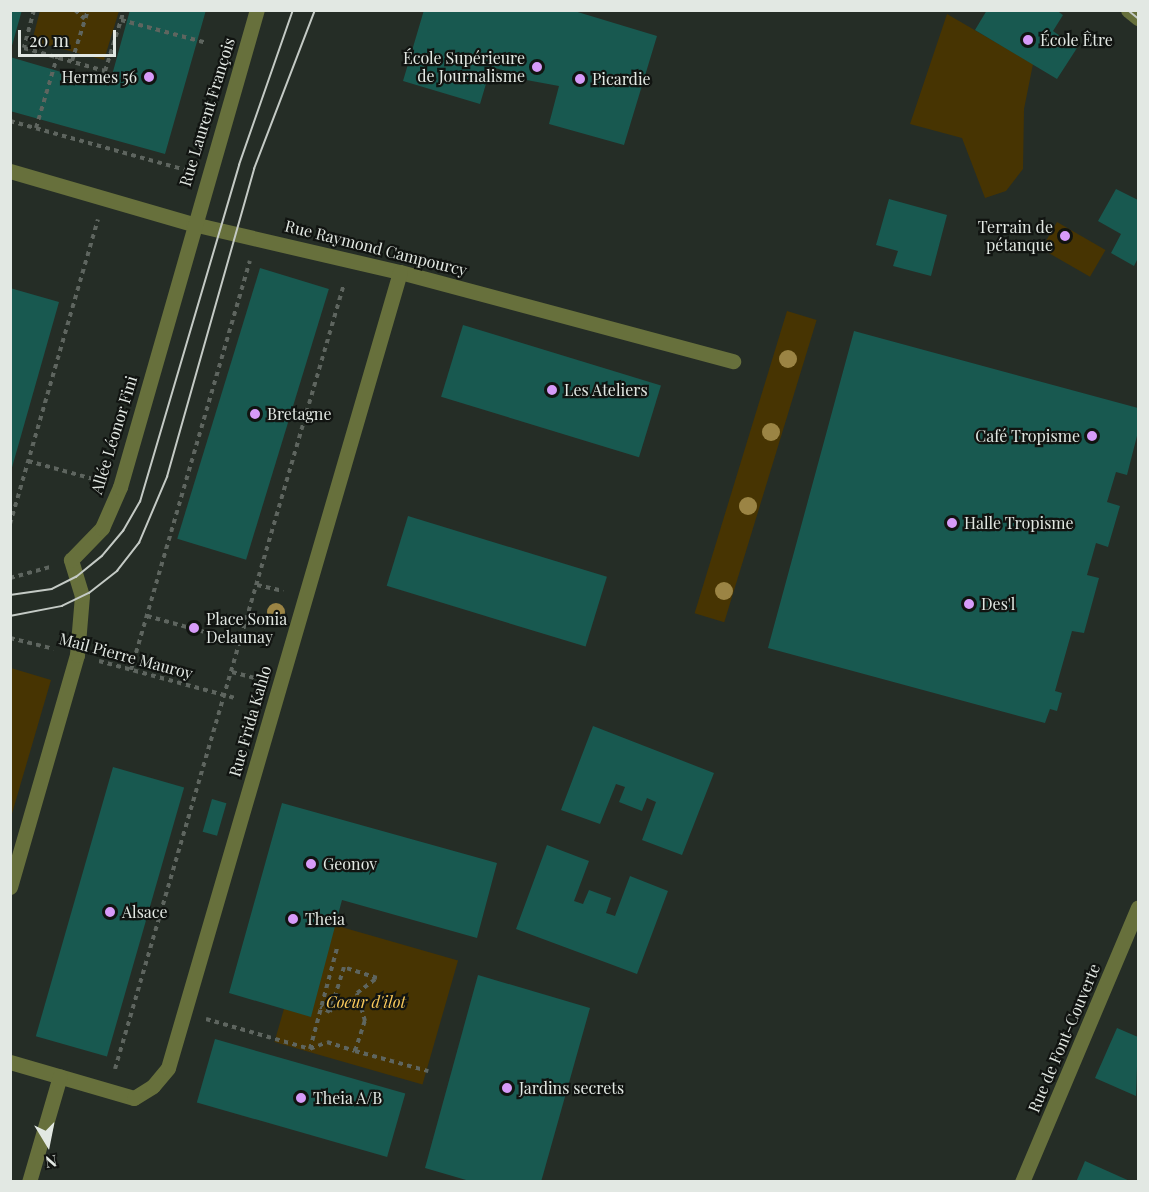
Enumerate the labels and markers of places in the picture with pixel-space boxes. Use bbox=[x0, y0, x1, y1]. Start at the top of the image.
place label: École Être bbox=[1040, 30, 1113, 50]
marker: École Être bbox=[1021, 33, 1035, 47]
place label: École Supérieure de Journalisme bbox=[403, 48, 525, 86]
marker: École Supérieure de Journalisme bbox=[530, 60, 544, 74]
place label: Hermes 56 bbox=[62, 67, 137, 87]
place label: Picardie bbox=[592, 69, 651, 89]
marker: Hermes 56 bbox=[142, 70, 156, 84]
marker: Picardie bbox=[573, 72, 587, 86]
place label: Terrain de pétanque bbox=[978, 217, 1053, 255]
marker: Terrain de pétanque bbox=[1058, 229, 1072, 243]
place label: Les Ateliers bbox=[564, 380, 648, 400]
marker: Les Ateliers bbox=[545, 383, 559, 397]
place label: Bretagne bbox=[267, 404, 332, 424]
marker: Bretagne bbox=[248, 407, 262, 421]
place label: Café Tropisme bbox=[975, 426, 1080, 446]
marker: Café Tropisme bbox=[1085, 429, 1099, 443]
place label: Halle Tropisme bbox=[964, 513, 1074, 533]
marker: Halle Tropisme bbox=[945, 516, 959, 530]
place label: Des'l bbox=[981, 594, 1015, 614]
marker: Des'l bbox=[962, 597, 976, 611]
place label: Place Sonia Delaunay bbox=[206, 609, 287, 647]
marker: Place Sonia Delaunay bbox=[187, 621, 201, 635]
place label: Geonov bbox=[323, 854, 377, 874]
marker: Geonov bbox=[304, 857, 318, 871]
place label: Alsace bbox=[122, 902, 168, 922]
marker: Alsace bbox=[103, 905, 117, 919]
place label: Theia bbox=[305, 909, 345, 929]
marker: Theia bbox=[286, 912, 300, 926]
place label: Jardins secrets bbox=[519, 1078, 624, 1098]
marker: Jardins secrets bbox=[500, 1081, 514, 1095]
place label: Theia A/B bbox=[313, 1088, 383, 1108]
marker: Theia A/B bbox=[294, 1091, 308, 1105]

